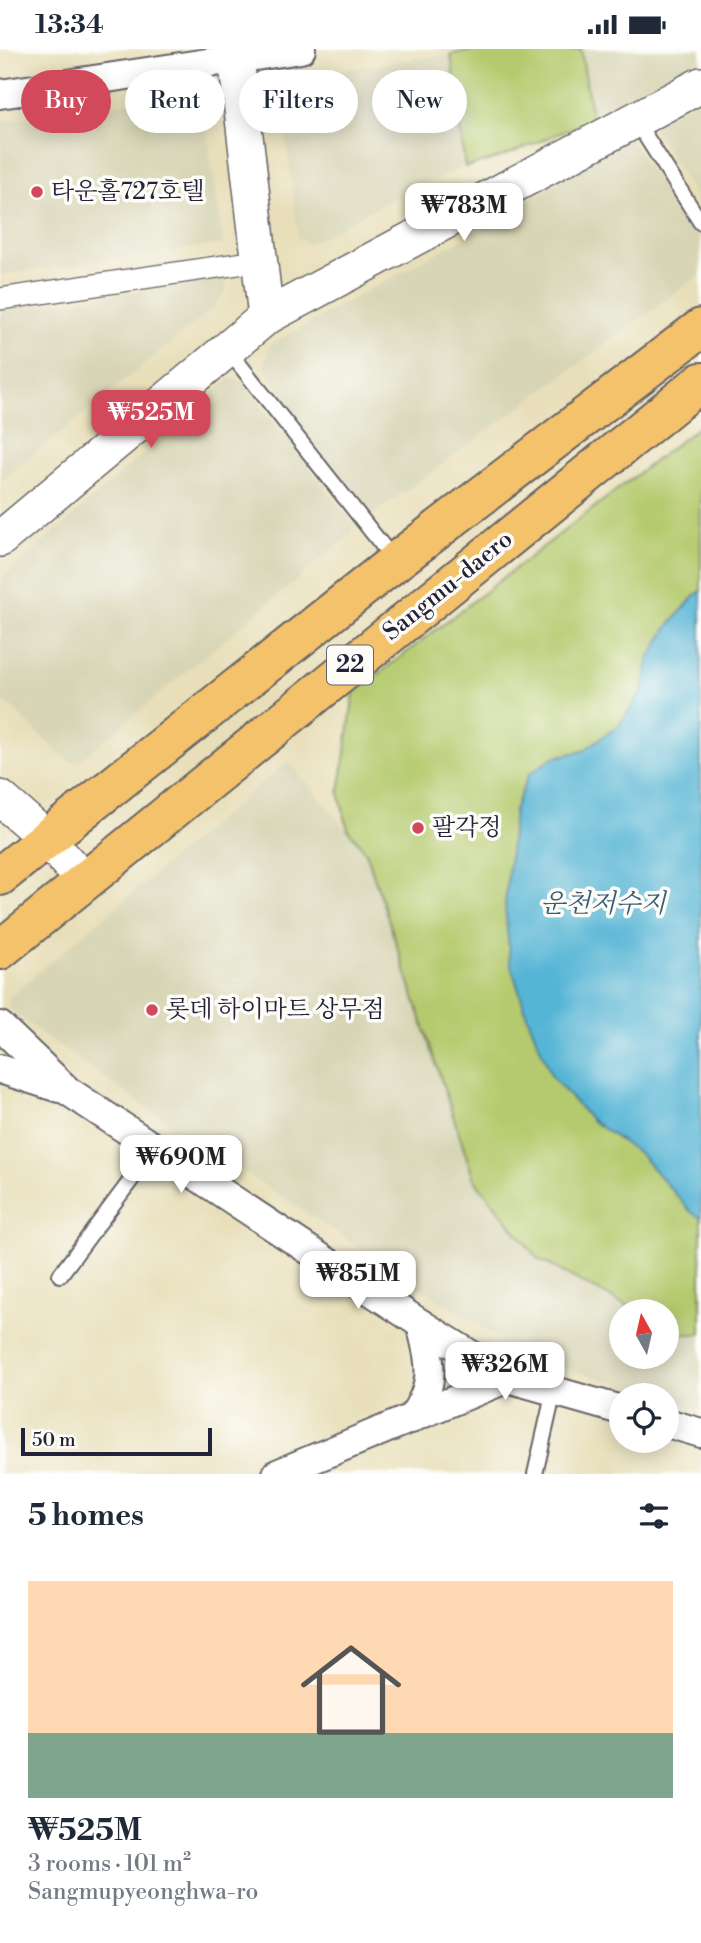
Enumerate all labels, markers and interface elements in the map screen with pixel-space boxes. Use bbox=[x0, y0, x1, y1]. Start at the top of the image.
text: 13:34 bbox=[35, 9, 104, 41]
chip: Buy bbox=[21, 70, 111, 133]
chip: Rent bbox=[125, 70, 225, 133]
chip: Filters bbox=[239, 70, 358, 133]
chip: New bbox=[372, 70, 467, 133]
place label: 타운홀727호텔 bbox=[51, 177, 204, 207]
pin: ₩783M bbox=[415, 183, 513, 243]
marker: 타운홀727호텔 bbox=[29, 184, 45, 200]
text: ₩783M bbox=[421, 192, 507, 220]
pin: ₩525M bbox=[102, 391, 200, 450]
text: ₩525M bbox=[107, 399, 195, 427]
street label: Sangmu-daero bbox=[377, 525, 519, 647]
road number: 22 bbox=[327, 645, 373, 685]
place label: 팔각정 bbox=[432, 813, 502, 843]
marker: 팔각정 bbox=[410, 820, 426, 836]
water label: 운천저수지 bbox=[540, 888, 668, 920]
place label: 롯데 하이마트 상무점 bbox=[166, 995, 385, 1025]
marker: 롯데 하이마트 상무점 bbox=[144, 1002, 160, 1018]
pin: ₩690M bbox=[132, 1135, 230, 1195]
text: ₩690M bbox=[136, 1144, 226, 1172]
pin: ₩851M bbox=[309, 1251, 407, 1311]
text: ₩851M bbox=[316, 1260, 400, 1288]
north arrow bbox=[609, 1299, 679, 1369]
map controls bbox=[609, 1299, 679, 1453]
pin: ₩326M bbox=[456, 1343, 554, 1402]
text: ₩326M bbox=[462, 1351, 549, 1379]
button: locate bbox=[609, 1383, 679, 1453]
scale bar bbox=[21, 1425, 212, 1457]
text: 50 m bbox=[32, 1428, 76, 1452]
text: 5 homes bbox=[28, 1497, 144, 1535]
icon: filters bbox=[635, 1497, 673, 1535]
icon: home bbox=[288, 1627, 414, 1753]
text: ₩525M bbox=[28, 1812, 142, 1850]
text: 3 rooms · 101 m² bbox=[28, 1850, 191, 1878]
text: Sangmupyeonghwa-ro bbox=[28, 1878, 259, 1906]

